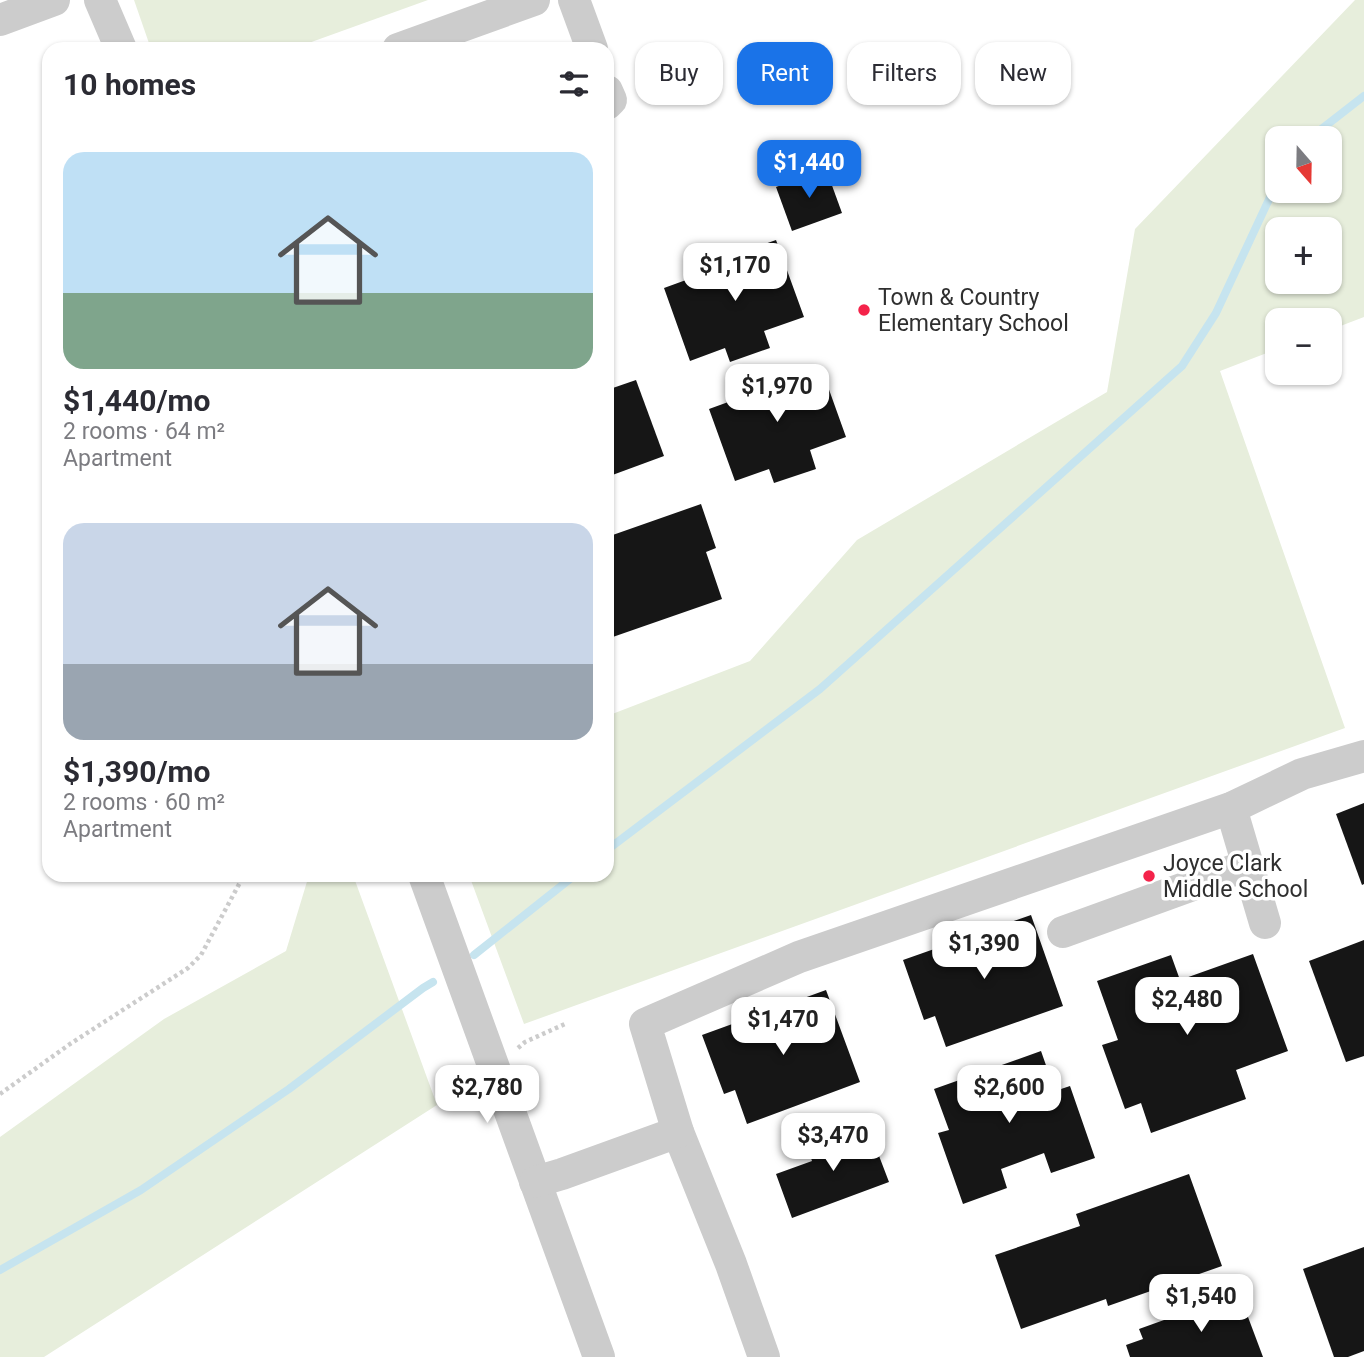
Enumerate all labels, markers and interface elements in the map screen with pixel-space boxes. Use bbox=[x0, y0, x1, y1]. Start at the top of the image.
chip: Buy bbox=[635, 42, 723, 105]
chip: Rent bbox=[737, 42, 833, 105]
chip: Filters bbox=[847, 42, 961, 105]
chip: New bbox=[975, 42, 1071, 105]
icon: filters bbox=[555, 65, 593, 103]
text: 10 homes bbox=[63, 67, 196, 102]
north arrow bbox=[1265, 126, 1342, 203]
map controls bbox=[1265, 126, 1342, 385]
pin: $1,440 bbox=[752, 140, 866, 200]
text: $1,440 bbox=[773, 149, 845, 176]
icon: home bbox=[265, 197, 391, 323]
button: + bbox=[1265, 217, 1342, 294]
pin: $1,170 bbox=[678, 244, 792, 303]
text: $1,170 bbox=[699, 252, 771, 279]
place label: Town & Country Elementary School bbox=[878, 284, 1069, 337]
marker: Town & Country Elementary School bbox=[856, 302, 872, 318]
button: − bbox=[1265, 308, 1342, 385]
pin: $1,970 bbox=[720, 364, 834, 424]
text: $1,970 bbox=[741, 373, 813, 400]
text: $1,440/mo bbox=[63, 383, 211, 418]
text: 2 rooms · 64 m² bbox=[63, 418, 225, 445]
text: Apartment bbox=[63, 445, 172, 472]
icon: home bbox=[265, 568, 391, 694]
text: $1,390/mo bbox=[63, 754, 211, 789]
text: 2 rooms · 60 m² bbox=[63, 789, 225, 816]
text: Apartment bbox=[63, 816, 172, 843]
place label: Joyce Clark Middle School bbox=[1163, 850, 1308, 903]
marker: Joyce Clark Middle School bbox=[1141, 868, 1157, 884]
pin: $1,390 bbox=[927, 922, 1041, 981]
text: $1,390 bbox=[948, 930, 1020, 957]
pin: $2,480 bbox=[1130, 978, 1244, 1037]
text: $2,480 bbox=[1151, 986, 1223, 1013]
pin: $1,470 bbox=[726, 998, 840, 1057]
text: $1,470 bbox=[747, 1006, 819, 1033]
pin: $2,780 bbox=[430, 1066, 544, 1125]
pin: $2,600 bbox=[952, 1066, 1066, 1125]
text: $2,780 bbox=[451, 1074, 523, 1101]
text: $2,600 bbox=[973, 1074, 1045, 1101]
pin: $3,470 bbox=[776, 1114, 890, 1173]
text: $3,470 bbox=[797, 1122, 869, 1149]
pin: $1,540 bbox=[1144, 1274, 1258, 1334]
text: $1,540 bbox=[1165, 1283, 1237, 1310]

